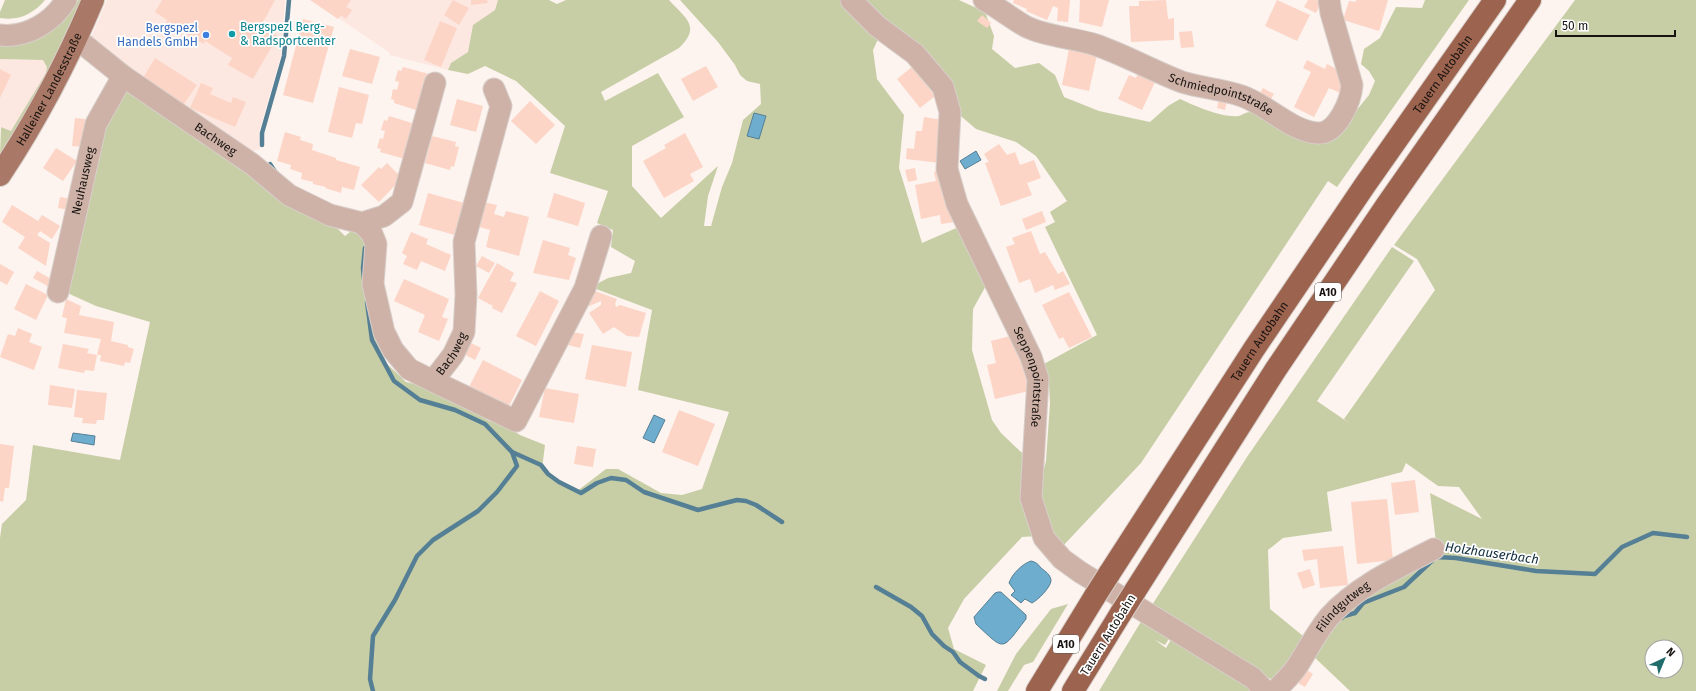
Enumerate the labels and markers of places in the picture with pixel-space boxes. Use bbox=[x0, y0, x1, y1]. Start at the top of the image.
place label: Bergspezl Berg- & Radsportcenter bbox=[240, 20, 336, 48]
place label: Bergspezl Handels GmbH bbox=[117, 21, 198, 49]
marker: Bergspezl Berg- & Radsportcenter bbox=[227, 29, 237, 39]
marker: Bergspezl Handels GmbH bbox=[201, 30, 211, 40]

